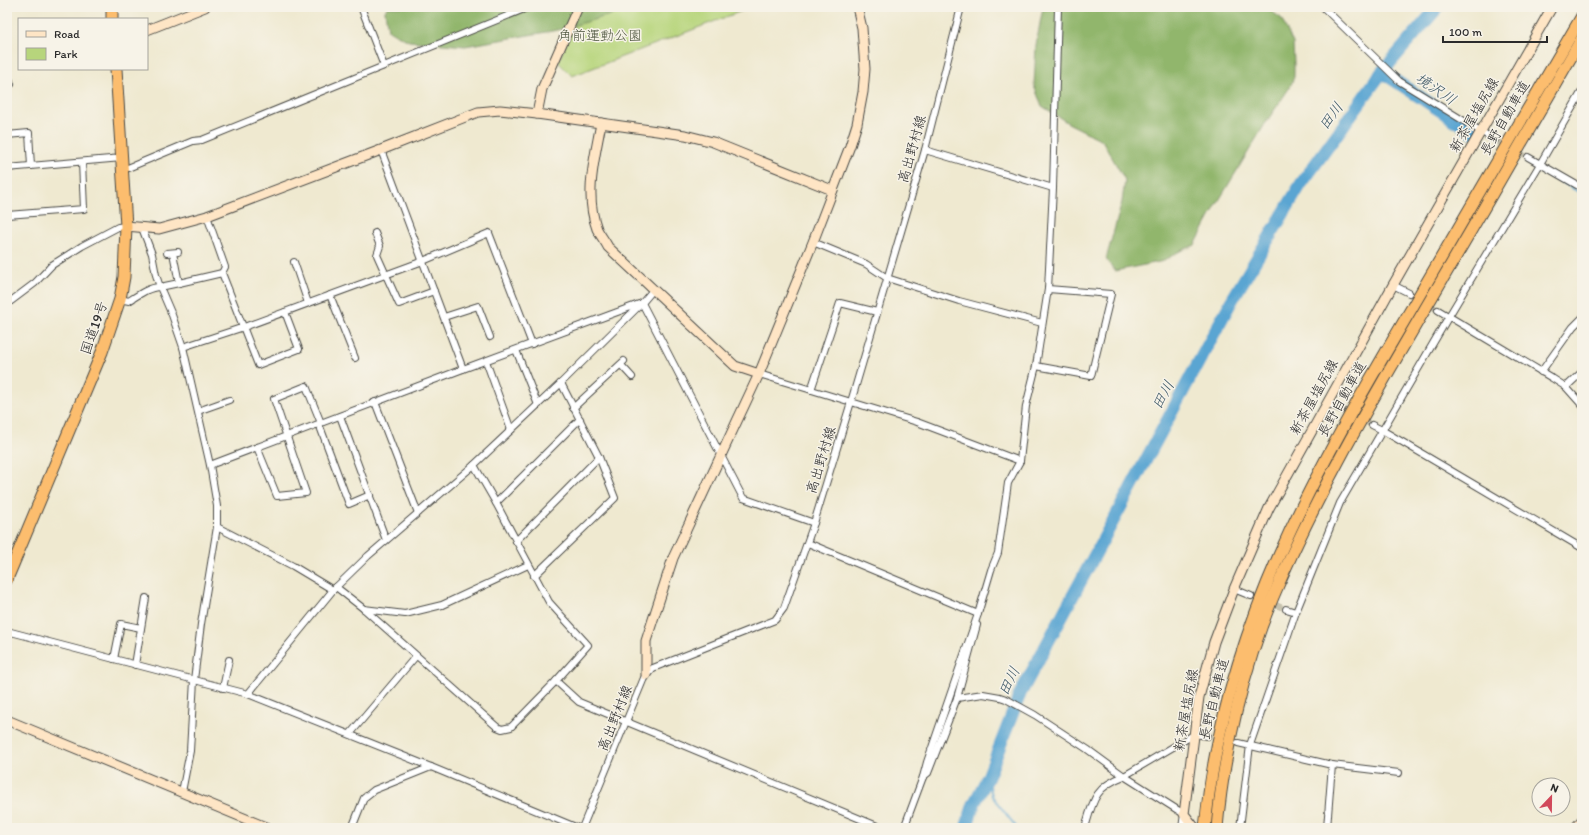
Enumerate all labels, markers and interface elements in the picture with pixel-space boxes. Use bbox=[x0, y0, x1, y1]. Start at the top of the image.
legend bbox=[18, 18, 148, 70]
scale bar bbox=[1443, 18, 1547, 44]
text: 100 m bbox=[1449, 25, 1482, 39]
text: Road bbox=[54, 27, 80, 41]
park label: 角前運動公園 bbox=[558, 27, 642, 44]
text: Park bbox=[54, 47, 78, 61]
water label: 境沢川 bbox=[1412, 69, 1460, 109]
street label: 新茶屋塩尻線 bbox=[1446, 74, 1502, 156]
street label: 長野自動車道 bbox=[1477, 77, 1533, 159]
water label: 田川 bbox=[1315, 99, 1347, 133]
street label: 高出野村線 bbox=[894, 113, 930, 185]
street label: 国道19号 bbox=[77, 299, 111, 357]
street label: 新茶屋塩尻線 bbox=[1286, 356, 1342, 438]
street label: 長野自動車道 bbox=[1314, 358, 1370, 440]
water label: 田川 bbox=[1148, 378, 1178, 412]
street label: 高出野村線 bbox=[803, 424, 839, 496]
street label: 長野自動車道 bbox=[1196, 656, 1232, 742]
water label: 田川 bbox=[994, 664, 1024, 698]
street label: 新茶屋塩尻線 bbox=[1170, 667, 1202, 753]
street label: 高出野村線 bbox=[594, 682, 636, 754]
north arrow bbox=[1531, 777, 1571, 817]
text: N bbox=[1549, 781, 1560, 796]

